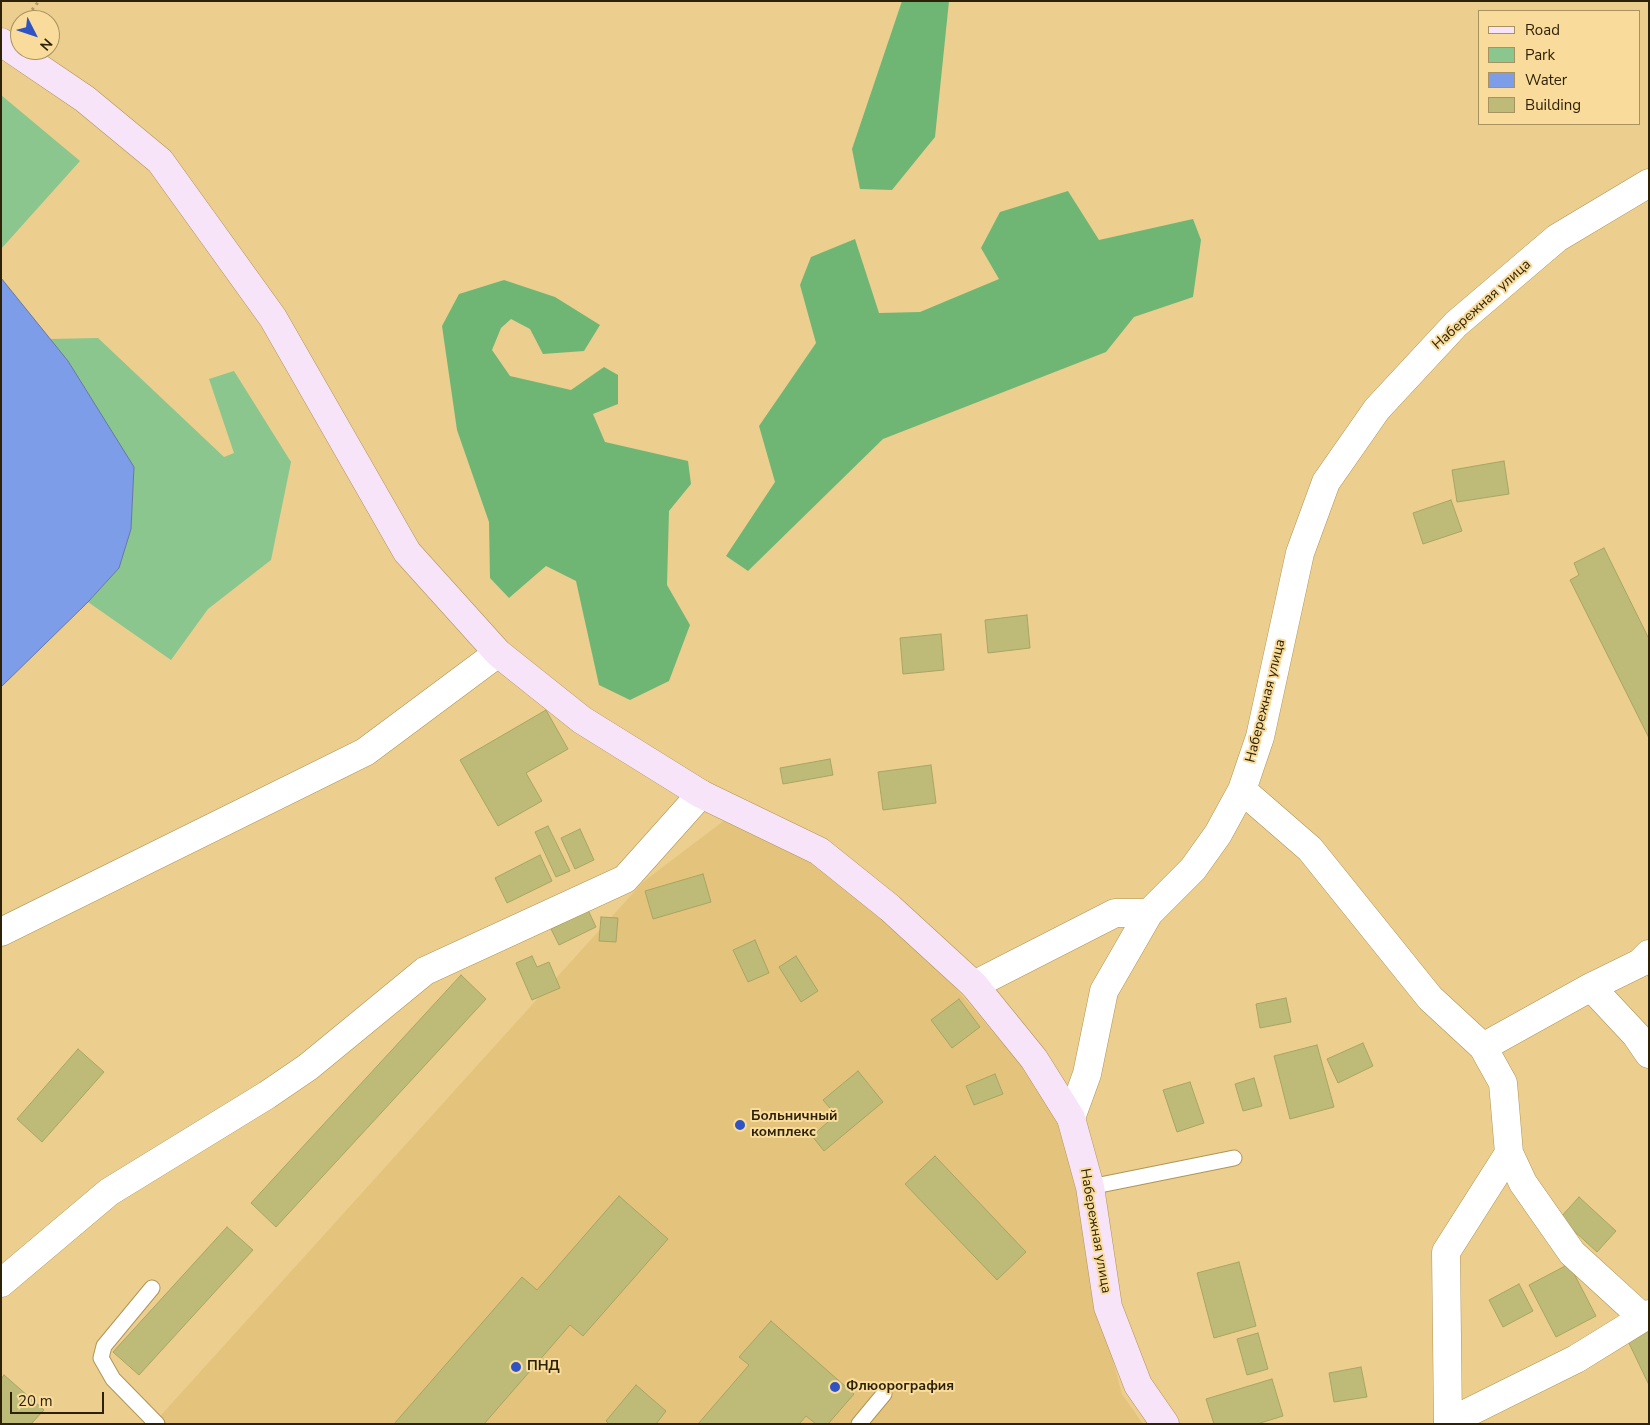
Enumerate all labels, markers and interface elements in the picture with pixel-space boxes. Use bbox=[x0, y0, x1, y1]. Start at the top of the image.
north arrow bbox=[10, 10, 60, 60]
legend bbox=[1478, 10, 1640, 125]
text: Road bbox=[1525, 20, 1560, 40]
text: N bbox=[35, 34, 57, 55]
text: Park bbox=[1525, 45, 1555, 65]
text: Water bbox=[1525, 70, 1567, 90]
text: Building bbox=[1525, 95, 1581, 115]
street label: Набережная улица bbox=[1429, 256, 1535, 354]
street label: Набережная улица bbox=[1243, 638, 1289, 764]
place label: Больничный комплекс bbox=[751, 1109, 837, 1142]
marker: Больничный комплекс bbox=[733, 1118, 747, 1132]
street label: Набережная улица bbox=[1076, 1167, 1114, 1295]
place label: ПНД bbox=[527, 1359, 560, 1375]
marker: ПНД bbox=[509, 1360, 523, 1374]
place label: Флюорография bbox=[846, 1379, 954, 1395]
marker: Флюорография bbox=[828, 1380, 842, 1394]
scale bar bbox=[12, 1382, 106, 1414]
text: 20 m bbox=[18, 1391, 53, 1411]

